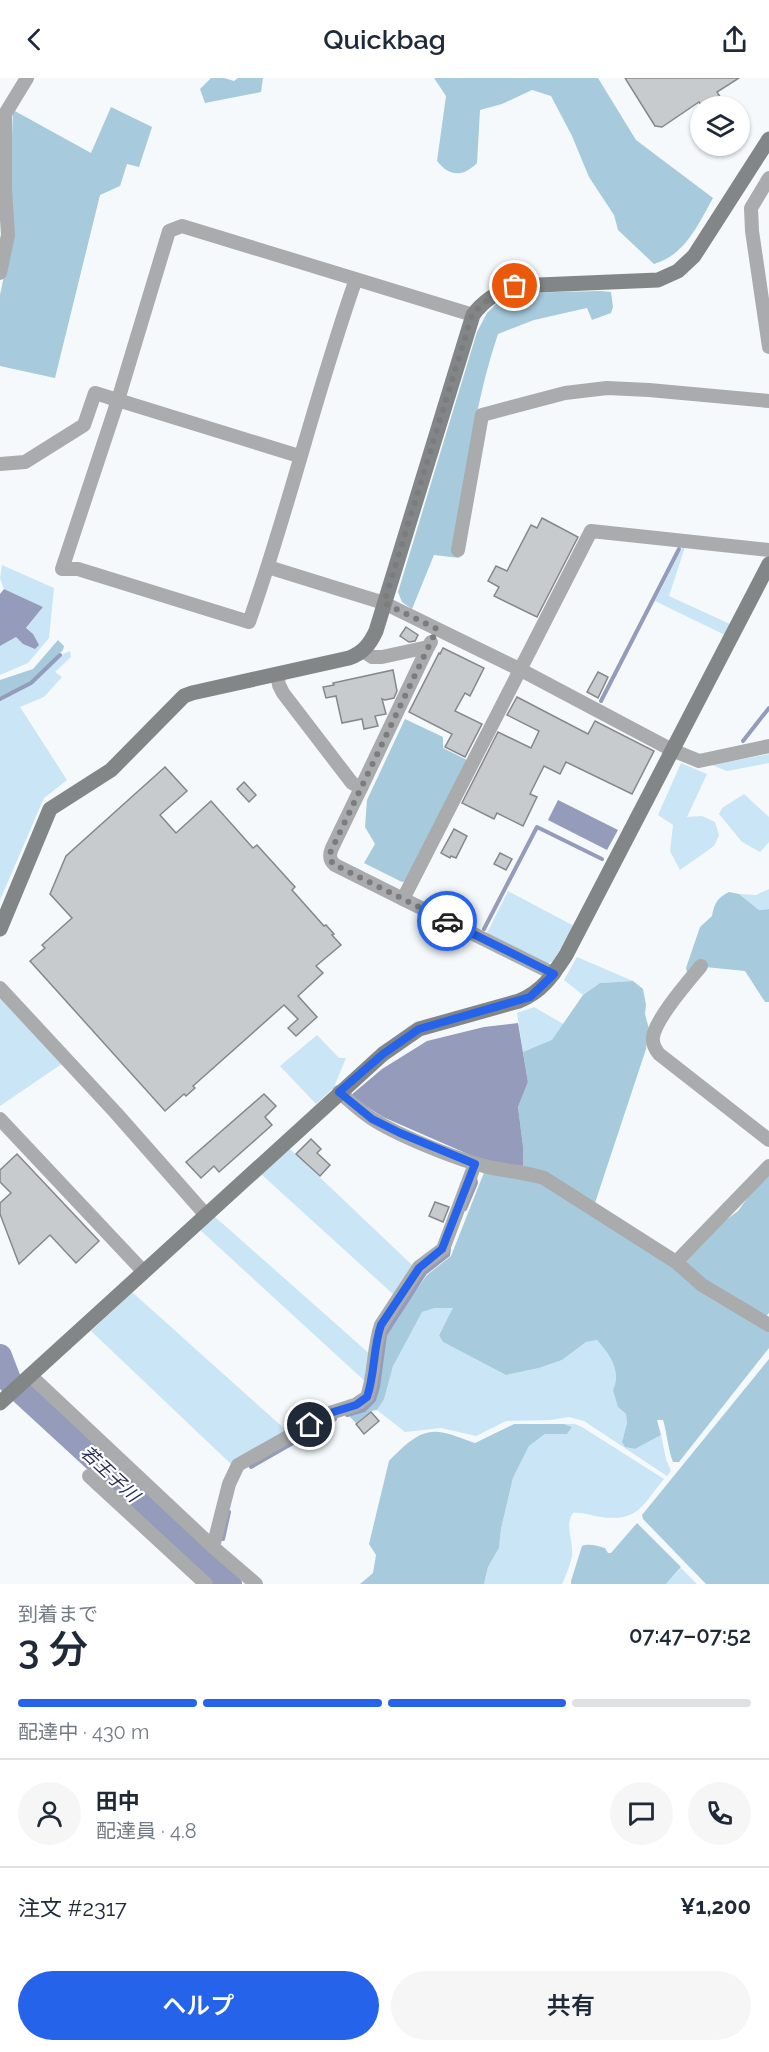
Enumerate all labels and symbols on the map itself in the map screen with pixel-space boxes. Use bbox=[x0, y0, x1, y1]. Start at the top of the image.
pin bbox=[489, 260, 540, 311]
courier bbox=[417, 891, 477, 951]
pin bbox=[284, 1399, 335, 1450]
water label: 若王子川 bbox=[77, 1441, 145, 1507]

